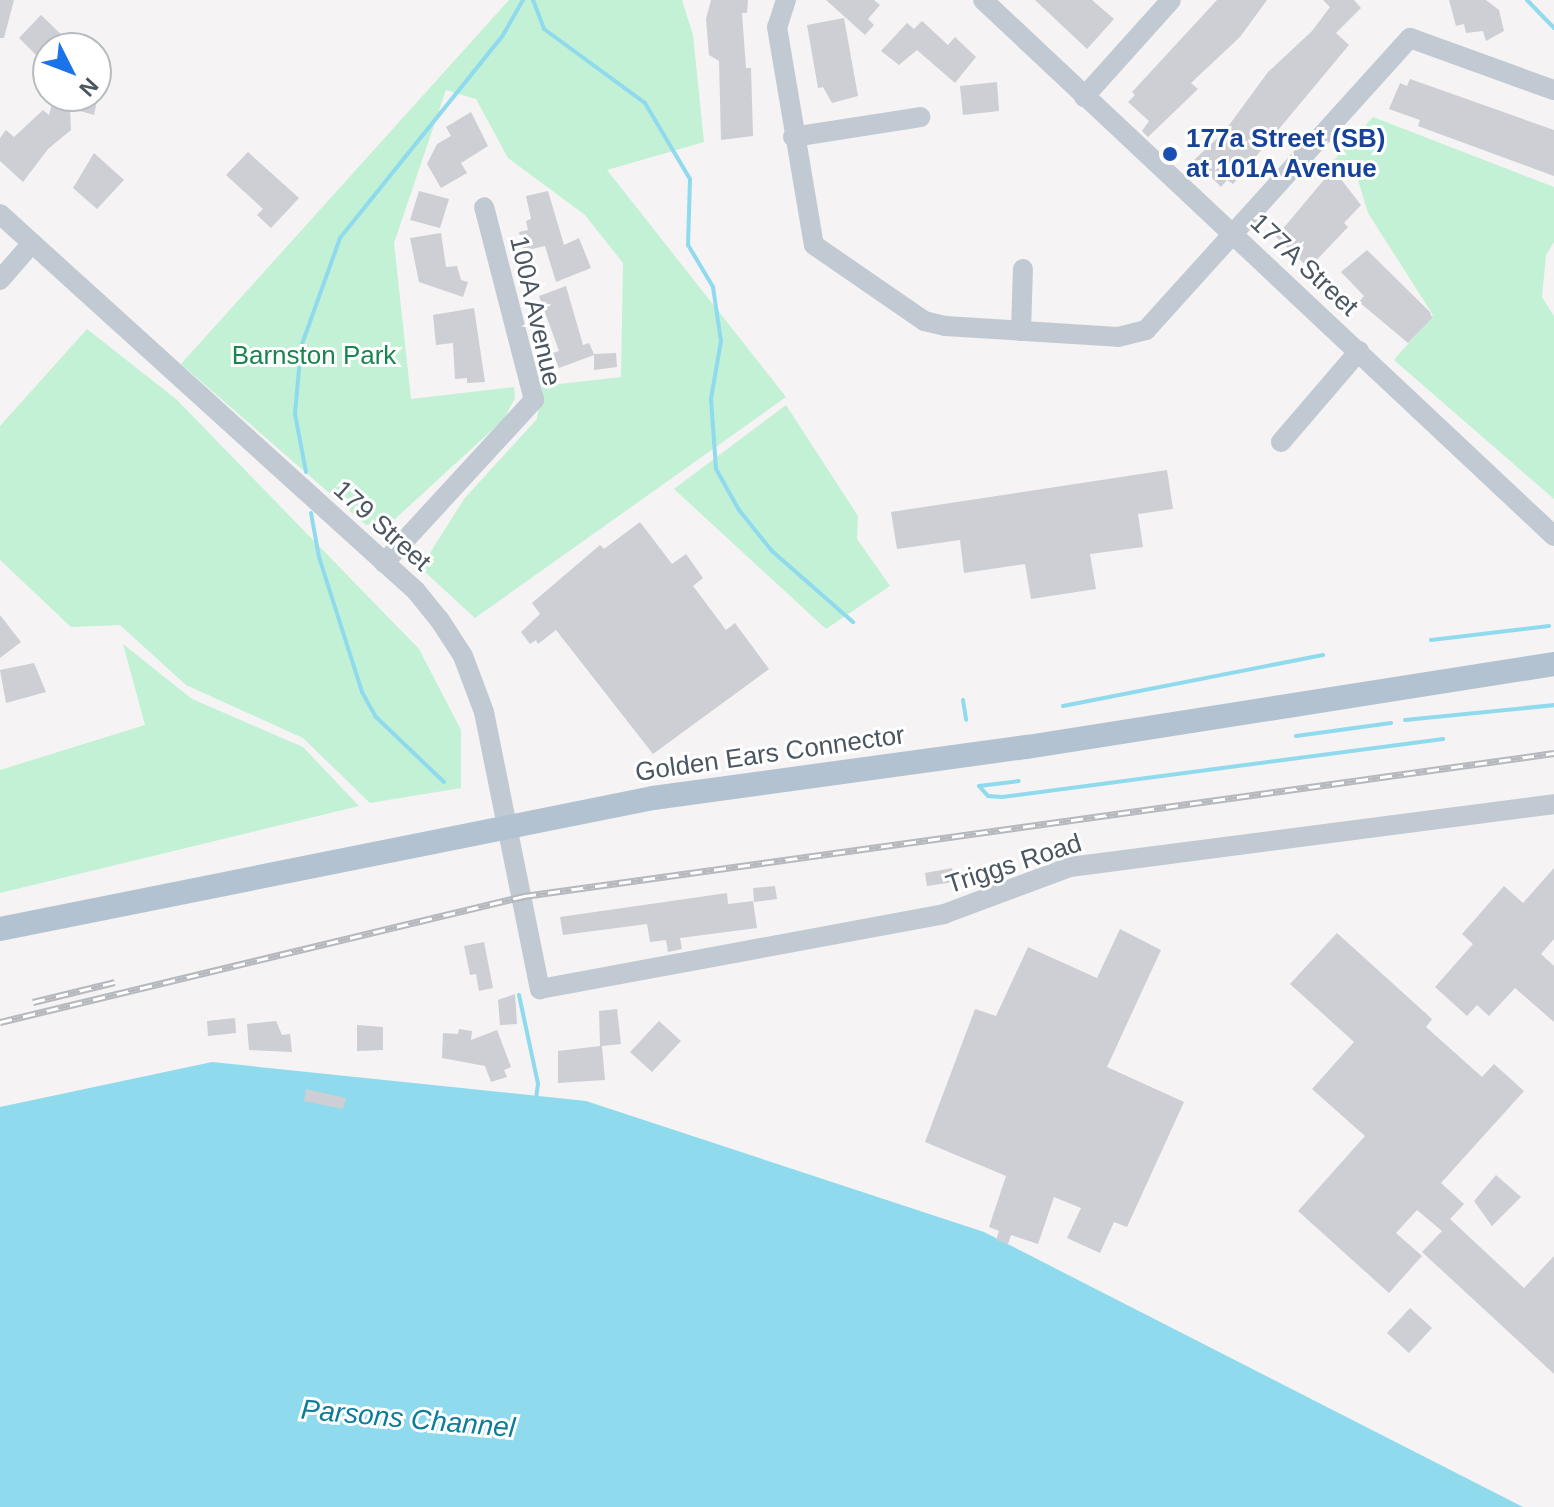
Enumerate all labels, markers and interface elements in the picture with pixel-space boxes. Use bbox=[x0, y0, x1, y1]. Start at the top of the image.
north arrow bbox=[32, 32, 112, 112]
text: N bbox=[74, 73, 103, 101]
place label: 177a Street (SB) at 101A Avenue bbox=[1186, 123, 1385, 184]
marker: 177a Street (SB) at 101A Avenue bbox=[1161, 145, 1179, 163]
street label: 177A Street bbox=[1243, 207, 1365, 323]
street label: 100A Avenue bbox=[502, 232, 568, 390]
park label: Barnston Park bbox=[232, 340, 396, 372]
street label: 179 Street bbox=[327, 474, 437, 578]
street label: Golden Ears Connector bbox=[633, 720, 907, 788]
street label: Triggs Road bbox=[942, 827, 1086, 901]
water label: Parsons Channel bbox=[300, 1393, 516, 1445]

